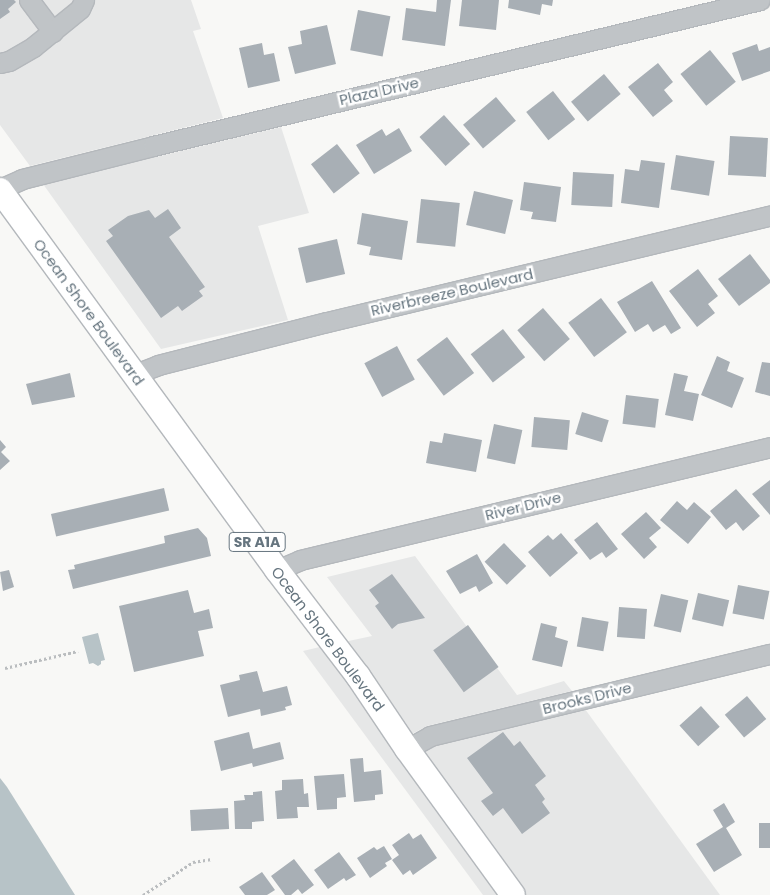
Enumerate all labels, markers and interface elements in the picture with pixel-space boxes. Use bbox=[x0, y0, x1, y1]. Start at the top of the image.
street label: Plaza Drive bbox=[337, 73, 421, 109]
street label: Ocean Shore Boulevard bbox=[30, 235, 148, 389]
street label: Riverbreeze Boulevard bbox=[369, 265, 535, 319]
street label: River Drive bbox=[483, 488, 563, 524]
road number: SR A1A bbox=[228, 530, 286, 554]
street label: Ocean Shore Boulevard bbox=[268, 563, 388, 715]
street label: Brooks Drive bbox=[541, 678, 633, 718]

